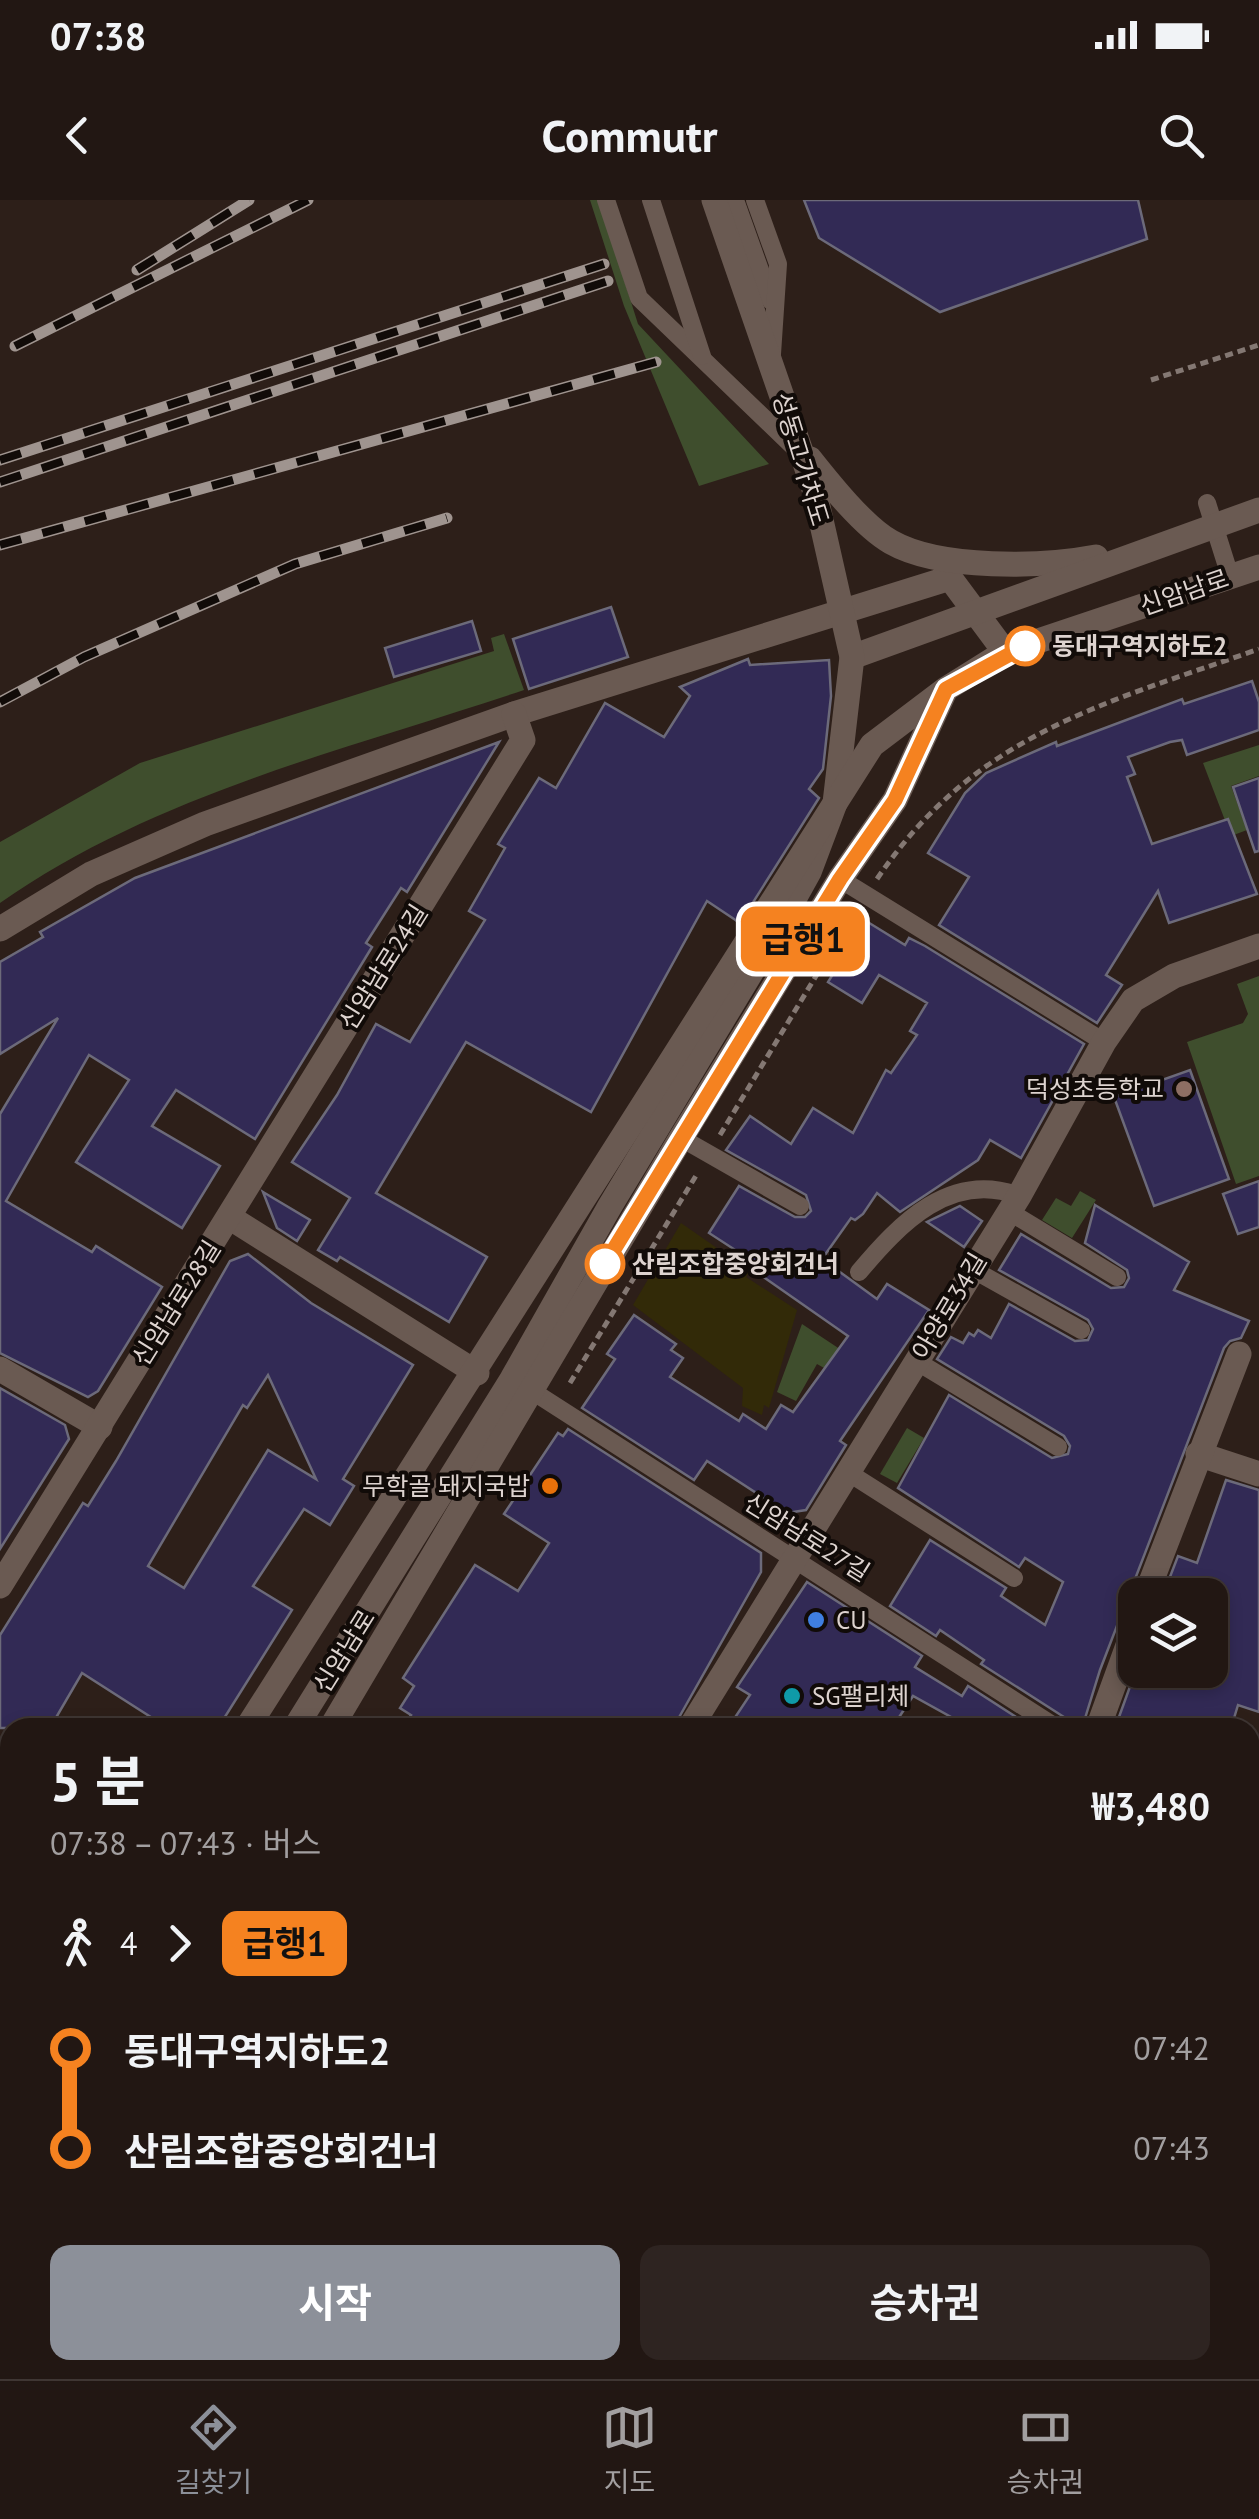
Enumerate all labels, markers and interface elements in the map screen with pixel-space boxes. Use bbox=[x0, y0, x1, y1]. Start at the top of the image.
text: 07:38 bbox=[50, 11, 146, 60]
text: Commutr bbox=[542, 106, 717, 164]
icon: back bbox=[50, 108, 105, 163]
icon: search bbox=[1154, 108, 1209, 163]
street label: 성동고가차도 bbox=[766, 388, 836, 530]
street label: 신암남로 bbox=[1135, 562, 1233, 622]
marker: 동대구역지하도2 bbox=[1006, 627, 1044, 665]
place label: 동대구역지하도2 bbox=[1052, 630, 1227, 662]
street label: 신암남로24길 bbox=[332, 898, 434, 1036]
line badge: 급행1 bbox=[746, 906, 860, 972]
text: 급행1 bbox=[761, 916, 845, 962]
place label: 덕성초등학교 bbox=[1026, 1073, 1164, 1105]
marker: 덕성초등학교 bbox=[1173, 1078, 1195, 1100]
street label: 신암남로28길 bbox=[125, 1234, 227, 1372]
marker: 산림조합중앙회건너 bbox=[586, 1245, 624, 1283]
street label: 아양로34길 bbox=[905, 1247, 993, 1365]
place label: 산림조합중앙회건너 bbox=[632, 1248, 839, 1280]
place label: 무학골 돼지국밥 bbox=[362, 1470, 530, 1502]
marker: 무학골 돼지국밥 bbox=[539, 1475, 561, 1497]
street label: 신암남로27길 bbox=[738, 1486, 876, 1588]
map controls bbox=[1118, 1578, 1228, 1688]
button: layers bbox=[1118, 1578, 1228, 1688]
street label: 신암남로 bbox=[306, 1604, 382, 1698]
place label: CU bbox=[836, 1604, 867, 1636]
marker: CU bbox=[805, 1609, 827, 1631]
place label: SG팰리체 bbox=[812, 1680, 910, 1712]
marker: SG팰리체 bbox=[781, 1685, 803, 1707]
text: 5 분 bbox=[50, 1745, 146, 1816]
text: ₩3,480 bbox=[1092, 1781, 1210, 1830]
text: 07:38 – 07:43 · 버스 bbox=[50, 1822, 321, 1864]
icon: walk bbox=[50, 1916, 105, 1971]
icon: forward bbox=[152, 1916, 207, 1971]
text: 급행1 bbox=[242, 1920, 327, 1966]
text: 4 bbox=[120, 1922, 137, 1964]
text: 동대구역지하도2 bbox=[124, 2026, 390, 2075]
text: 07:42 bbox=[1133, 2027, 1210, 2069]
text: 산림조합중앙회건너 bbox=[124, 2126, 439, 2175]
text: 07:43 bbox=[1133, 2127, 1210, 2169]
button: 시작 bbox=[50, 2245, 620, 2360]
button: 승차권 bbox=[640, 2245, 1210, 2360]
tab: 길찾기 bbox=[175, 2400, 252, 2500]
tab: 지도 bbox=[602, 2400, 657, 2500]
tab: 승차권 bbox=[1007, 2400, 1084, 2500]

